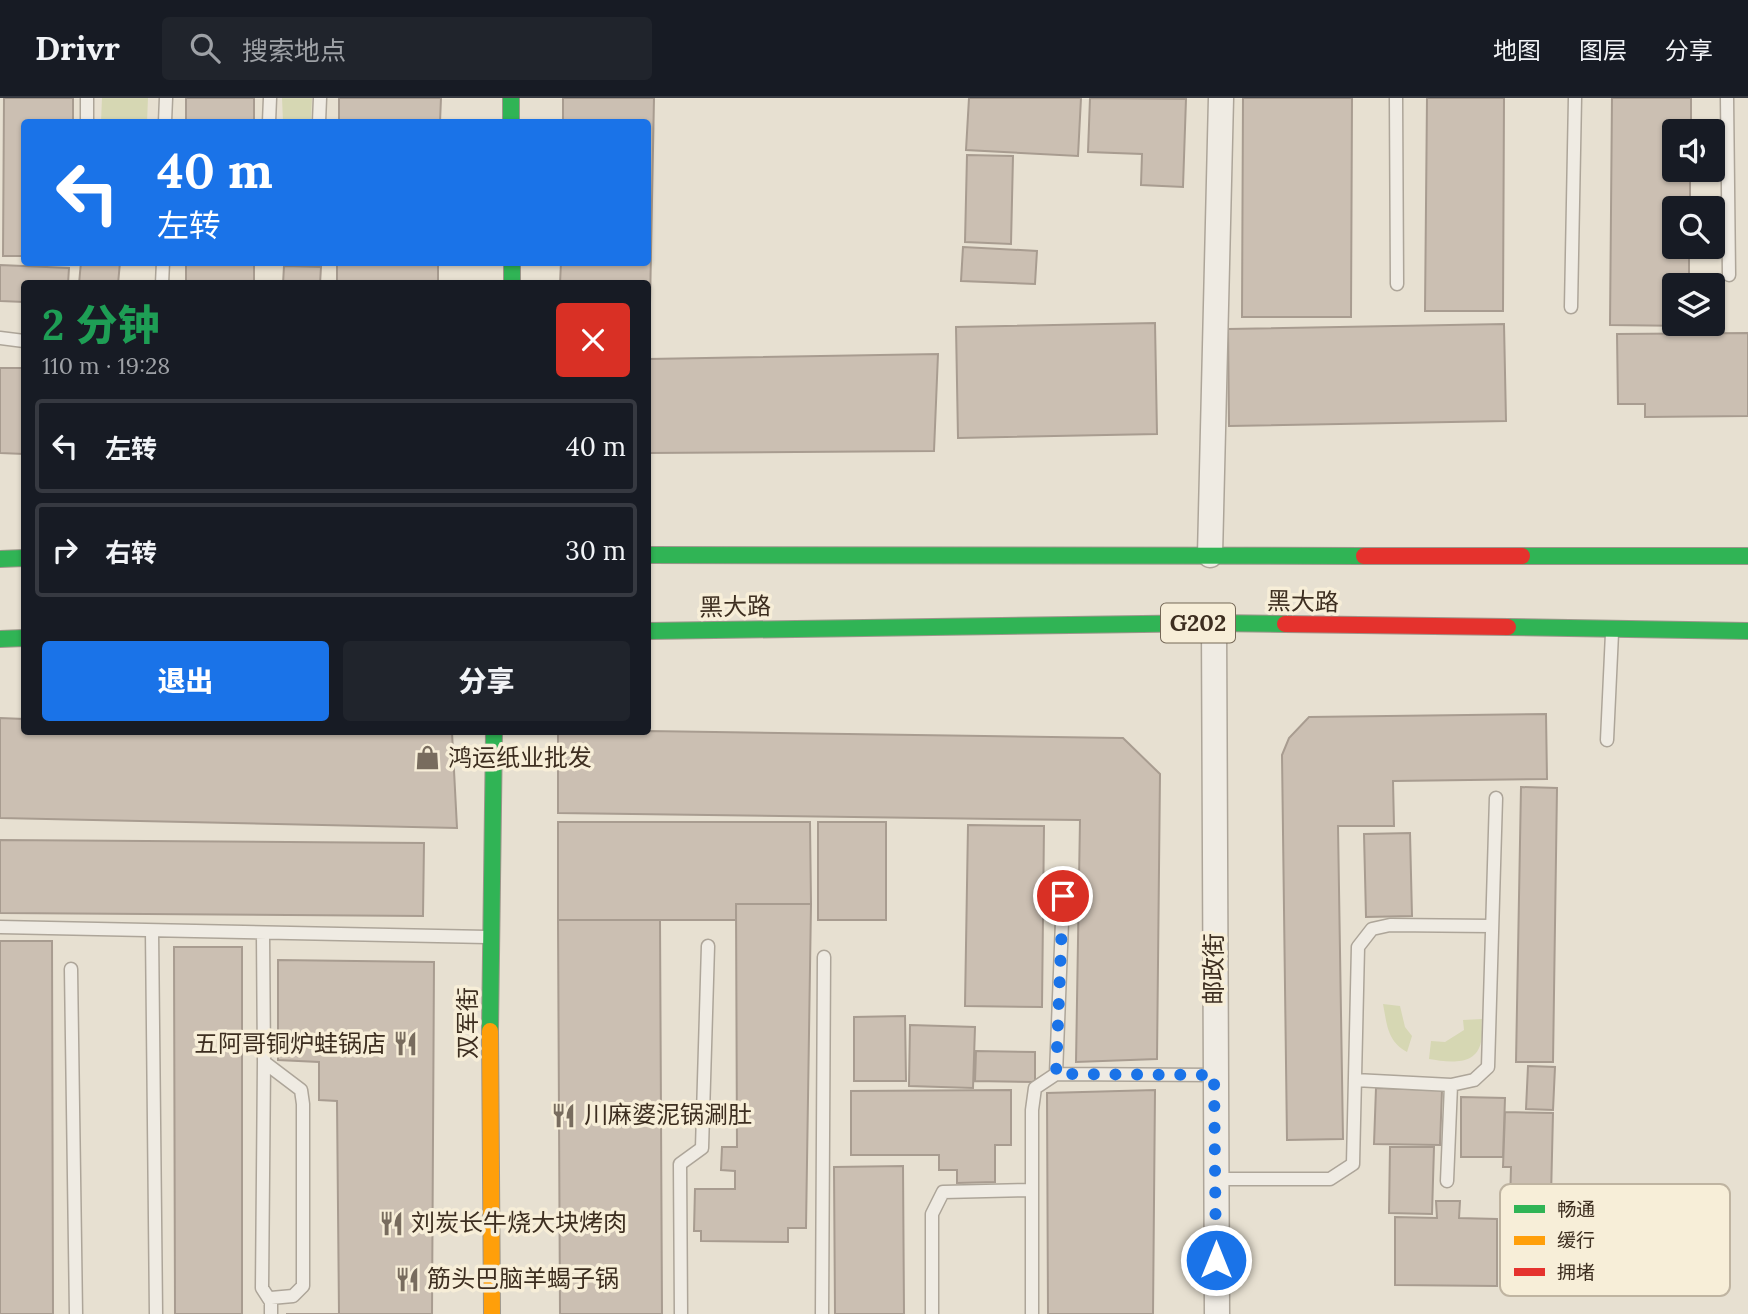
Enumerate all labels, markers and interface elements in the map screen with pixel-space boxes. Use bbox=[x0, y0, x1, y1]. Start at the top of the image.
search box bbox=[162, 17, 652, 80]
text: Drivr bbox=[35, 27, 120, 69]
icon: search bbox=[186, 29, 224, 67]
text: 搜索地点 bbox=[242, 34, 346, 67]
text: 地图 bbox=[1493, 35, 1541, 66]
text: 图层 bbox=[1579, 35, 1627, 66]
text: 分享 bbox=[1665, 35, 1713, 66]
map controls bbox=[1662, 119, 1725, 336]
button: sound bbox=[1662, 119, 1725, 182]
text: 40 m bbox=[157, 139, 273, 201]
icon: left bbox=[42, 147, 133, 238]
button: search bbox=[1662, 196, 1725, 259]
text: 左转 bbox=[157, 205, 221, 246]
button: layers bbox=[1662, 273, 1725, 336]
text: 2 分钟 bbox=[42, 298, 159, 352]
button: close bbox=[556, 303, 630, 377]
text: 110 m · 19:28 bbox=[42, 351, 170, 380]
icon: left bbox=[46, 427, 84, 465]
text: 40 m bbox=[566, 430, 626, 463]
text: 左转 bbox=[105, 432, 157, 465]
icon: right bbox=[46, 531, 84, 569]
text: 30 m bbox=[565, 534, 626, 567]
text: 右转 bbox=[105, 536, 157, 569]
street label: 黑大路 bbox=[1267, 585, 1339, 618]
street label: 黑大路 bbox=[699, 590, 771, 623]
road number: G202 bbox=[1161, 603, 1235, 642]
button: 退出 bbox=[42, 641, 329, 721]
button: 分享 bbox=[343, 641, 630, 721]
place label: 鸿运纸业批发 bbox=[448, 742, 592, 773]
shop icon: 鸿运纸业批发 bbox=[414, 744, 442, 772]
pin bbox=[1033, 866, 1093, 926]
icon: arrive bbox=[1044, 877, 1082, 915]
street label: 邮政街 bbox=[1198, 933, 1229, 1005]
street label: 双军街 bbox=[452, 987, 483, 1059]
place label: 五阿哥铜炉蛙锅店 bbox=[194, 1028, 386, 1059]
restaurant icon: 五阿哥铜炉蛙锅店 bbox=[392, 1030, 420, 1058]
place label: 川麻婆泥锅涮肚 bbox=[584, 1099, 752, 1130]
restaurant icon: 川麻婆泥锅涮肚 bbox=[550, 1101, 578, 1129]
legend bbox=[1500, 1184, 1730, 1296]
text: 畅通 bbox=[1557, 1197, 1595, 1221]
place label: 刘炭长牛烧大块烤肉 bbox=[411, 1207, 627, 1238]
restaurant icon: 刘炭长牛烧大块烤肉 bbox=[377, 1209, 405, 1237]
position arrow bbox=[1179, 1223, 1253, 1297]
text: 缓行 bbox=[1557, 1228, 1595, 1252]
text: 拥堵 bbox=[1557, 1260, 1595, 1284]
place label: 筋头巴脑羊蝎子锅 bbox=[427, 1263, 619, 1294]
restaurant icon: 筋头巴脑羊蝎子锅 bbox=[393, 1265, 421, 1293]

